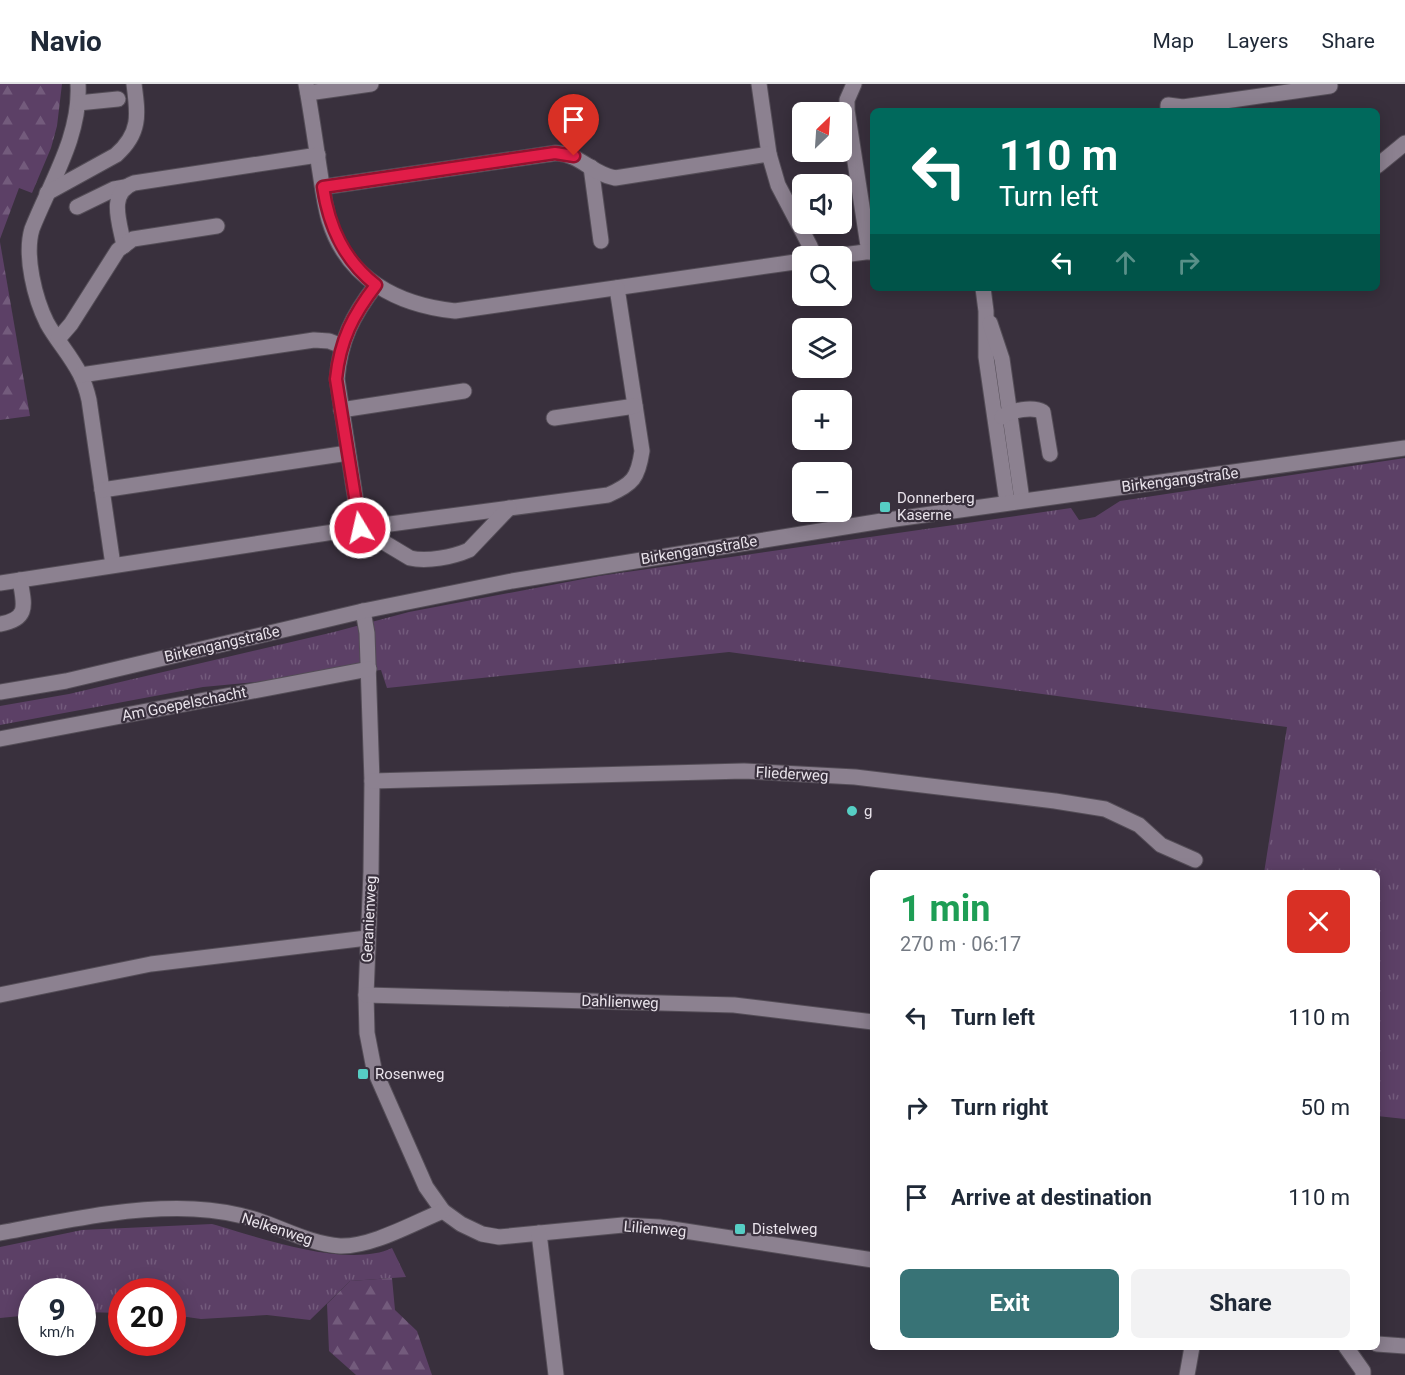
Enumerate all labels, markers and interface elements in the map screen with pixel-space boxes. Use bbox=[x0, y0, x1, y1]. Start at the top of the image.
text: Navio bbox=[30, 25, 102, 58]
text: Map bbox=[1152, 29, 1194, 53]
text: Layers bbox=[1227, 29, 1288, 53]
text: Share bbox=[1321, 29, 1375, 53]
pin bbox=[548, 94, 599, 156]
north arrow bbox=[792, 102, 852, 162]
map controls bbox=[792, 102, 852, 522]
icon: arrive bbox=[557, 103, 590, 136]
text: 110 m bbox=[999, 131, 1118, 180]
icon: left bbox=[900, 132, 978, 210]
button: sound bbox=[792, 174, 852, 234]
text: Turn left bbox=[999, 181, 1099, 213]
button: search bbox=[792, 246, 852, 306]
icon: left bbox=[1046, 246, 1079, 279]
icon: ahead bbox=[1109, 246, 1142, 279]
icon: right bbox=[1172, 246, 1205, 279]
button: layers bbox=[792, 318, 852, 378]
button: + bbox=[792, 390, 852, 450]
button: − bbox=[792, 462, 852, 522]
street label: Birkengangstraße bbox=[1121, 464, 1239, 496]
place label: Donnerberg Kaserne bbox=[897, 489, 975, 524]
position arrow bbox=[328, 496, 392, 560]
marker: Donnerberg Kaserne bbox=[878, 500, 892, 514]
street label: Birkengangstraße bbox=[640, 532, 758, 568]
street label: Birkengangstraße bbox=[163, 622, 281, 666]
street label: Am Goepelschacht bbox=[120, 683, 248, 725]
street label: Fliederweg bbox=[755, 763, 829, 785]
place label: g bbox=[864, 802, 872, 820]
marker: g bbox=[845, 804, 859, 818]
street label: Geranienweg bbox=[358, 875, 380, 963]
text: 1 min bbox=[900, 888, 991, 930]
button: close bbox=[1287, 890, 1350, 953]
text: 270 m · 06:17 bbox=[900, 932, 1021, 956]
street label: Dahlienweg bbox=[581, 992, 659, 1012]
icon: left bbox=[900, 1001, 933, 1034]
text: Turn left bbox=[951, 1005, 1035, 1030]
text: 110 m bbox=[1288, 1005, 1350, 1030]
place label: Rosenweg bbox=[375, 1065, 444, 1083]
marker: Rosenweg bbox=[356, 1067, 370, 1081]
icon: right bbox=[900, 1091, 933, 1124]
text: Turn right bbox=[951, 1095, 1048, 1120]
text: 50 m bbox=[1301, 1095, 1350, 1120]
icon: arrive bbox=[900, 1181, 933, 1214]
text: Arrive at destination bbox=[951, 1185, 1152, 1210]
text: 110 m bbox=[1288, 1185, 1350, 1210]
street label: Nelkenweg bbox=[239, 1209, 315, 1249]
street label: Lilienweg bbox=[623, 1217, 687, 1241]
place label: Distelweg bbox=[752, 1220, 817, 1238]
marker: Distelweg bbox=[733, 1222, 747, 1236]
button: Exit bbox=[900, 1269, 1119, 1338]
button: Share bbox=[1131, 1269, 1350, 1338]
speed limit sign: 20 bbox=[108, 1278, 186, 1356]
text: 9 bbox=[48, 1292, 66, 1327]
text: km/h bbox=[39, 1323, 75, 1341]

